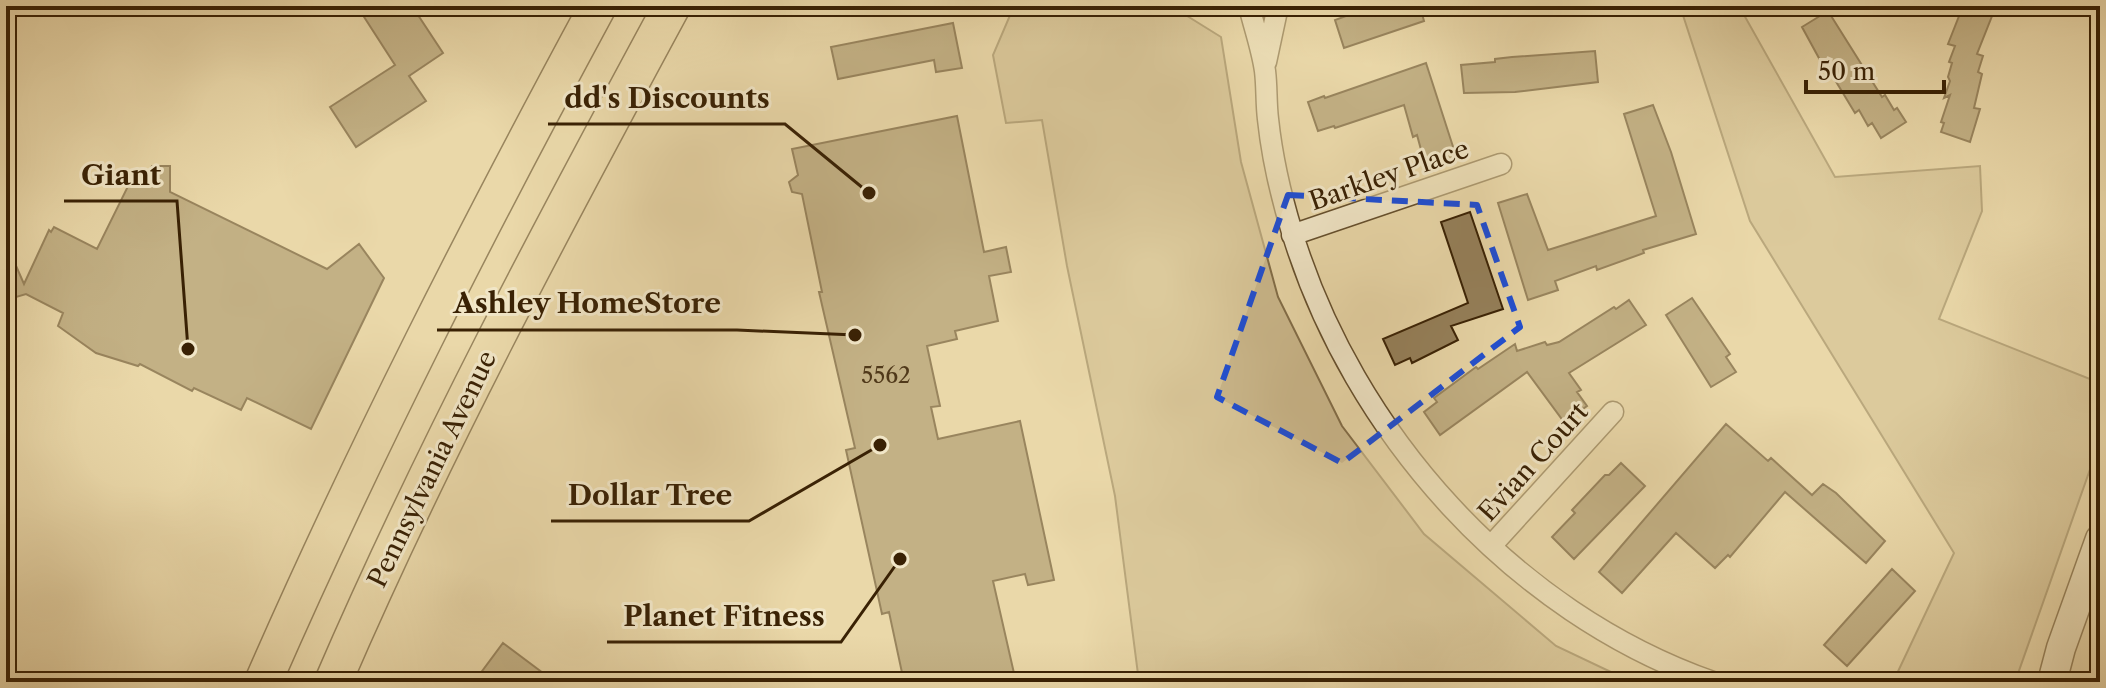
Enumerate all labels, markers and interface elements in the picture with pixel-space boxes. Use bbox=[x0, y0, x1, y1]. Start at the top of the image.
scale bar bbox=[1806, 44, 1944, 94]
text: 50 m bbox=[1818, 57, 1875, 86]
callout: dd's Discounts bbox=[548, 72, 785, 124]
text: dd's Discounts bbox=[564, 81, 770, 115]
street label: Barkley Place bbox=[1305, 133, 1473, 217]
callout: Giant bbox=[64, 149, 177, 201]
text: Giant bbox=[81, 158, 162, 192]
callout: Ashley HomeStore bbox=[437, 278, 737, 330]
text: Ashley HomeStore bbox=[452, 286, 721, 320]
street label: Pennsylvania Avenue bbox=[361, 345, 503, 593]
house number: 5562 bbox=[861, 362, 911, 389]
street label: Evian Court bbox=[1471, 395, 1595, 528]
callout: Dollar Tree bbox=[551, 469, 749, 521]
text: Dollar Tree bbox=[568, 478, 732, 512]
callout: Planet Fitness bbox=[607, 590, 841, 642]
text: Planet Fitness bbox=[623, 599, 825, 633]

